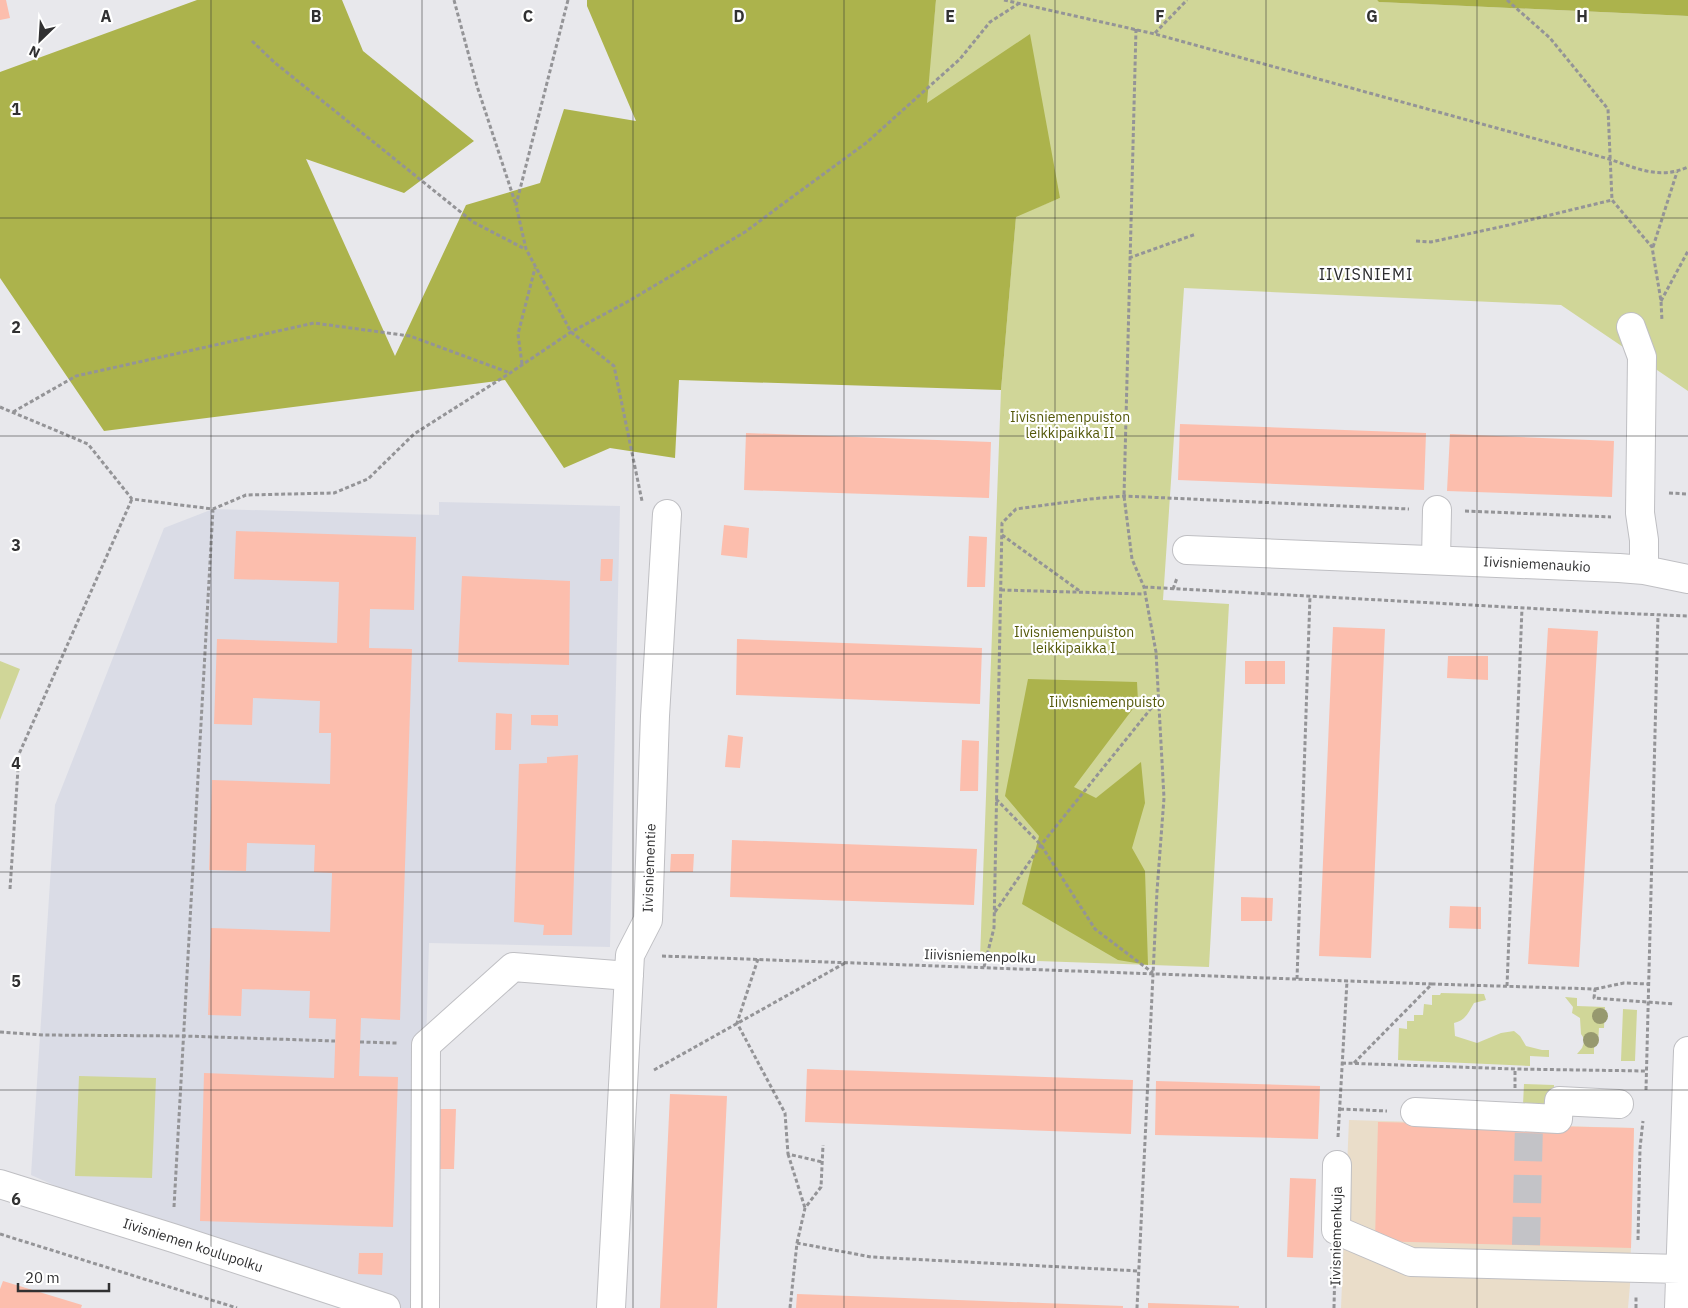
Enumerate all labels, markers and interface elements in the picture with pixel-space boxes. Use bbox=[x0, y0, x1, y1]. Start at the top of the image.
text: A bbox=[101, 6, 112, 26]
text: B bbox=[311, 6, 322, 26]
text: C bbox=[523, 6, 533, 26]
text: D bbox=[733, 6, 745, 26]
text: E bbox=[945, 6, 955, 26]
text: F bbox=[1155, 6, 1165, 26]
text: G bbox=[1366, 6, 1378, 26]
text: H bbox=[1576, 6, 1588, 26]
north arrow bbox=[15, 15, 65, 65]
text: N bbox=[26, 41, 43, 62]
text: 1 bbox=[11, 99, 21, 119]
district label: IIVISNIEMI bbox=[1319, 264, 1413, 284]
text: 2 bbox=[11, 317, 21, 337]
park label: Iivisniemenpuiston leikkipaikka II bbox=[1010, 408, 1130, 442]
text: 3 bbox=[11, 535, 21, 555]
street label: Iivisniemenaukio bbox=[1483, 552, 1591, 576]
park label: Iivisniemenpuiston leikkipaikka I bbox=[1014, 623, 1134, 657]
park label: Iiivisniemenpuisto bbox=[1049, 693, 1165, 711]
text: 4 bbox=[11, 753, 21, 773]
street label: Iivisniementie bbox=[638, 823, 660, 913]
street label: Iiivisniemenpolku bbox=[924, 945, 1036, 967]
text: 5 bbox=[11, 971, 21, 991]
street label: Iivisniemenkuja bbox=[1326, 1186, 1346, 1286]
text: 6 bbox=[11, 1189, 21, 1209]
street label: Iivisniemen koulupolku bbox=[121, 1214, 265, 1276]
scale bar bbox=[18, 1260, 109, 1292]
text: 20 m bbox=[25, 1268, 60, 1287]

